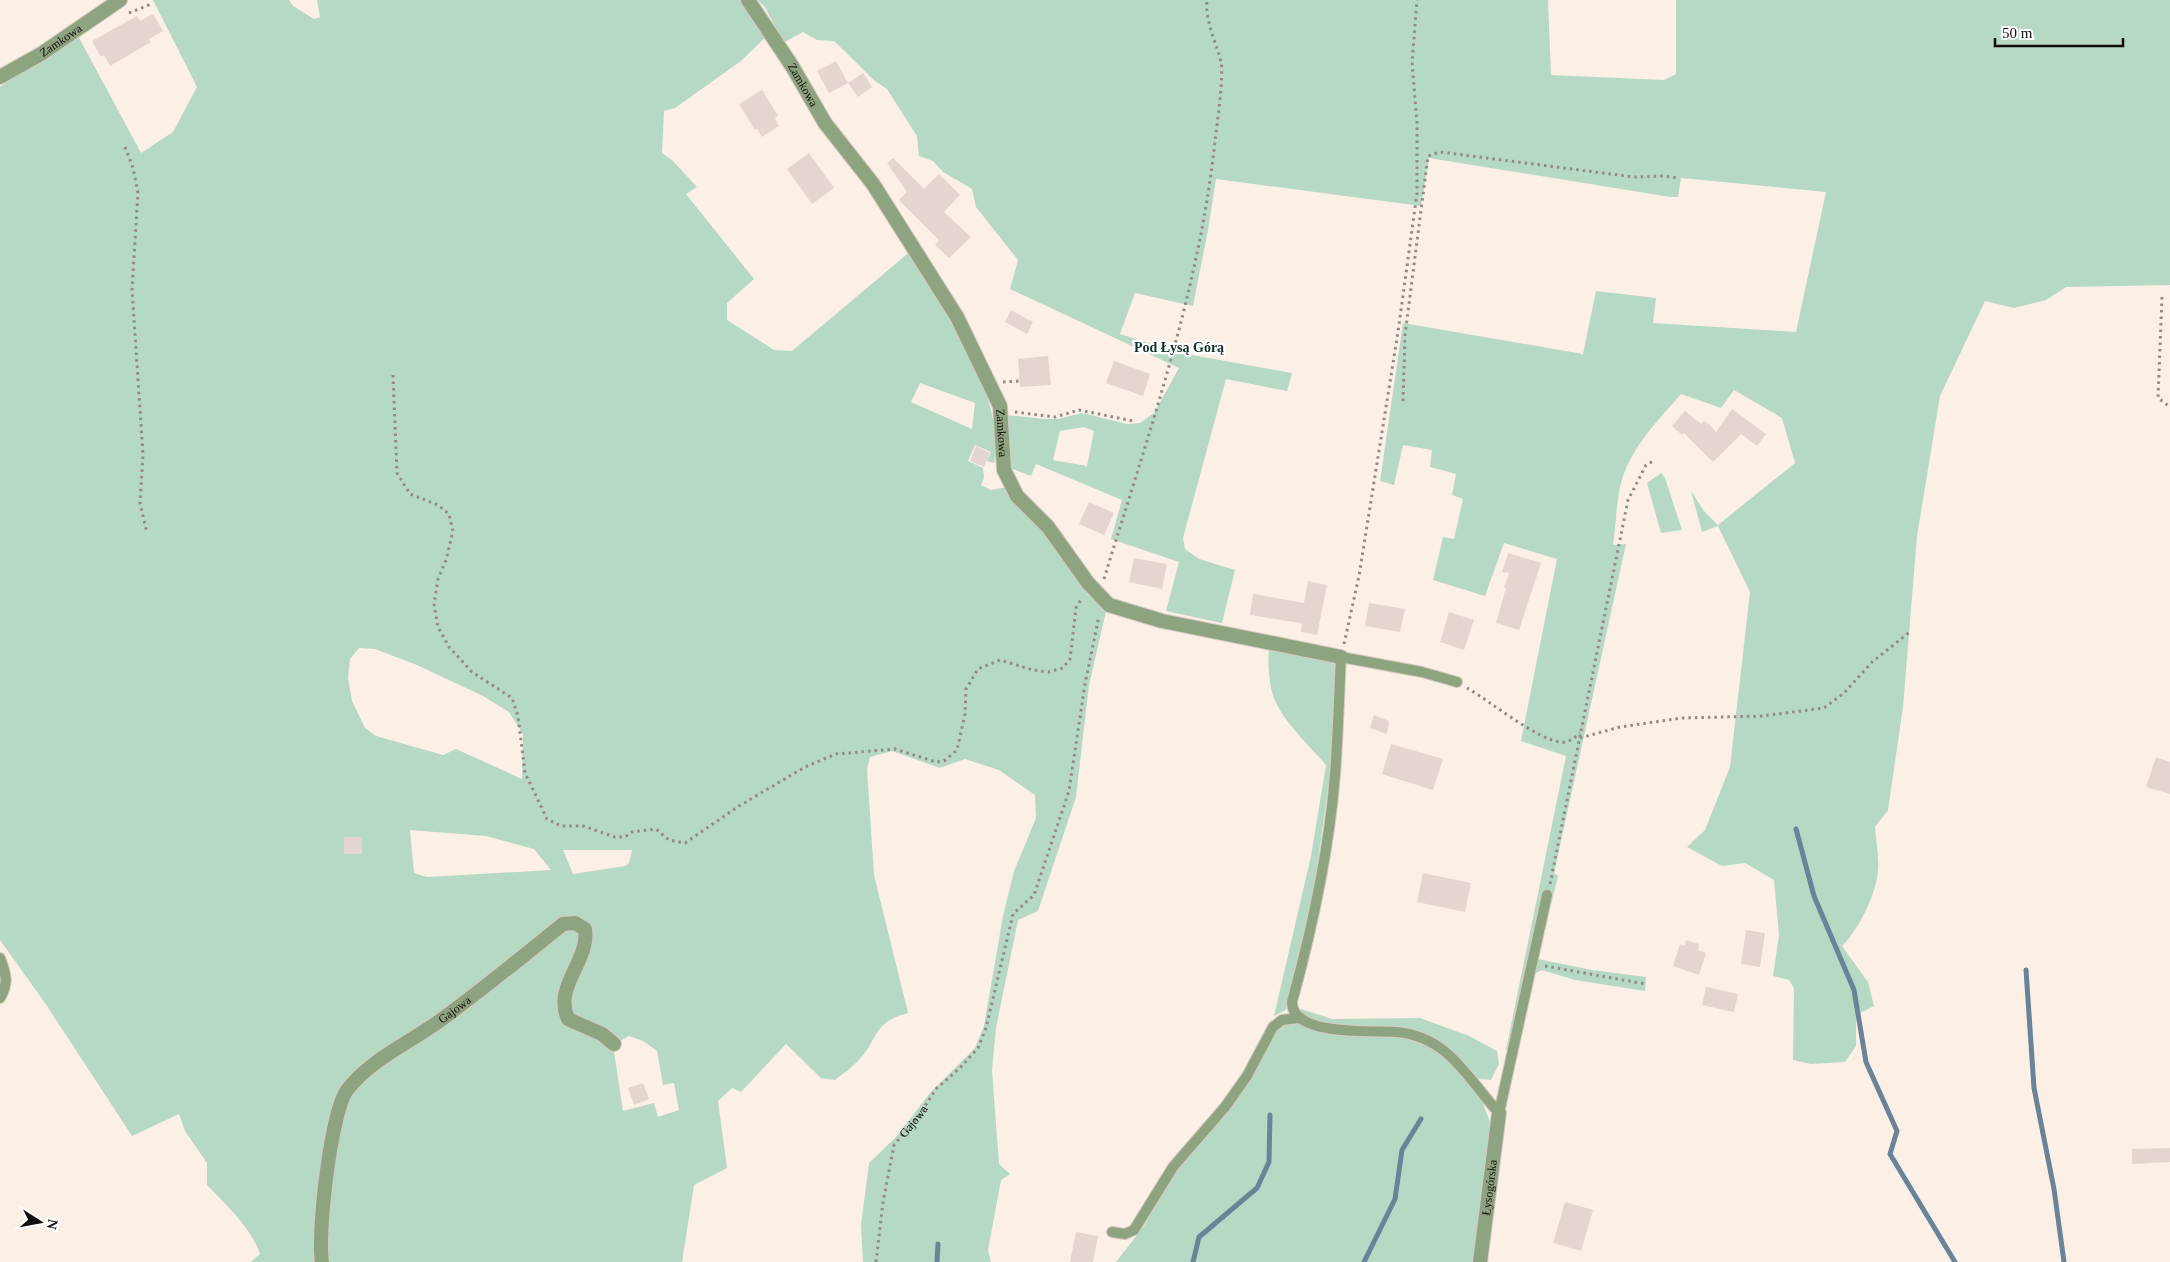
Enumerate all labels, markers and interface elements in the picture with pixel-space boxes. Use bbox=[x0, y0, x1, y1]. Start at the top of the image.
scale bar bbox=[1995, 15, 2122, 47]
street label: Zamkowa bbox=[37, 21, 85, 60]
text: 50 m bbox=[2002, 25, 2033, 41]
street label: Zamkowa bbox=[785, 60, 821, 110]
district label: Pod Łysą Górą bbox=[1134, 340, 1224, 355]
street label: Zamkowa bbox=[993, 409, 1010, 458]
street label: Gajowa bbox=[435, 993, 474, 1027]
street label: Gajowa bbox=[896, 1102, 931, 1140]
street label: Łysogórska bbox=[1479, 1158, 1500, 1216]
north arrow bbox=[15, 1197, 65, 1247]
text: N bbox=[44, 1218, 61, 1231]

